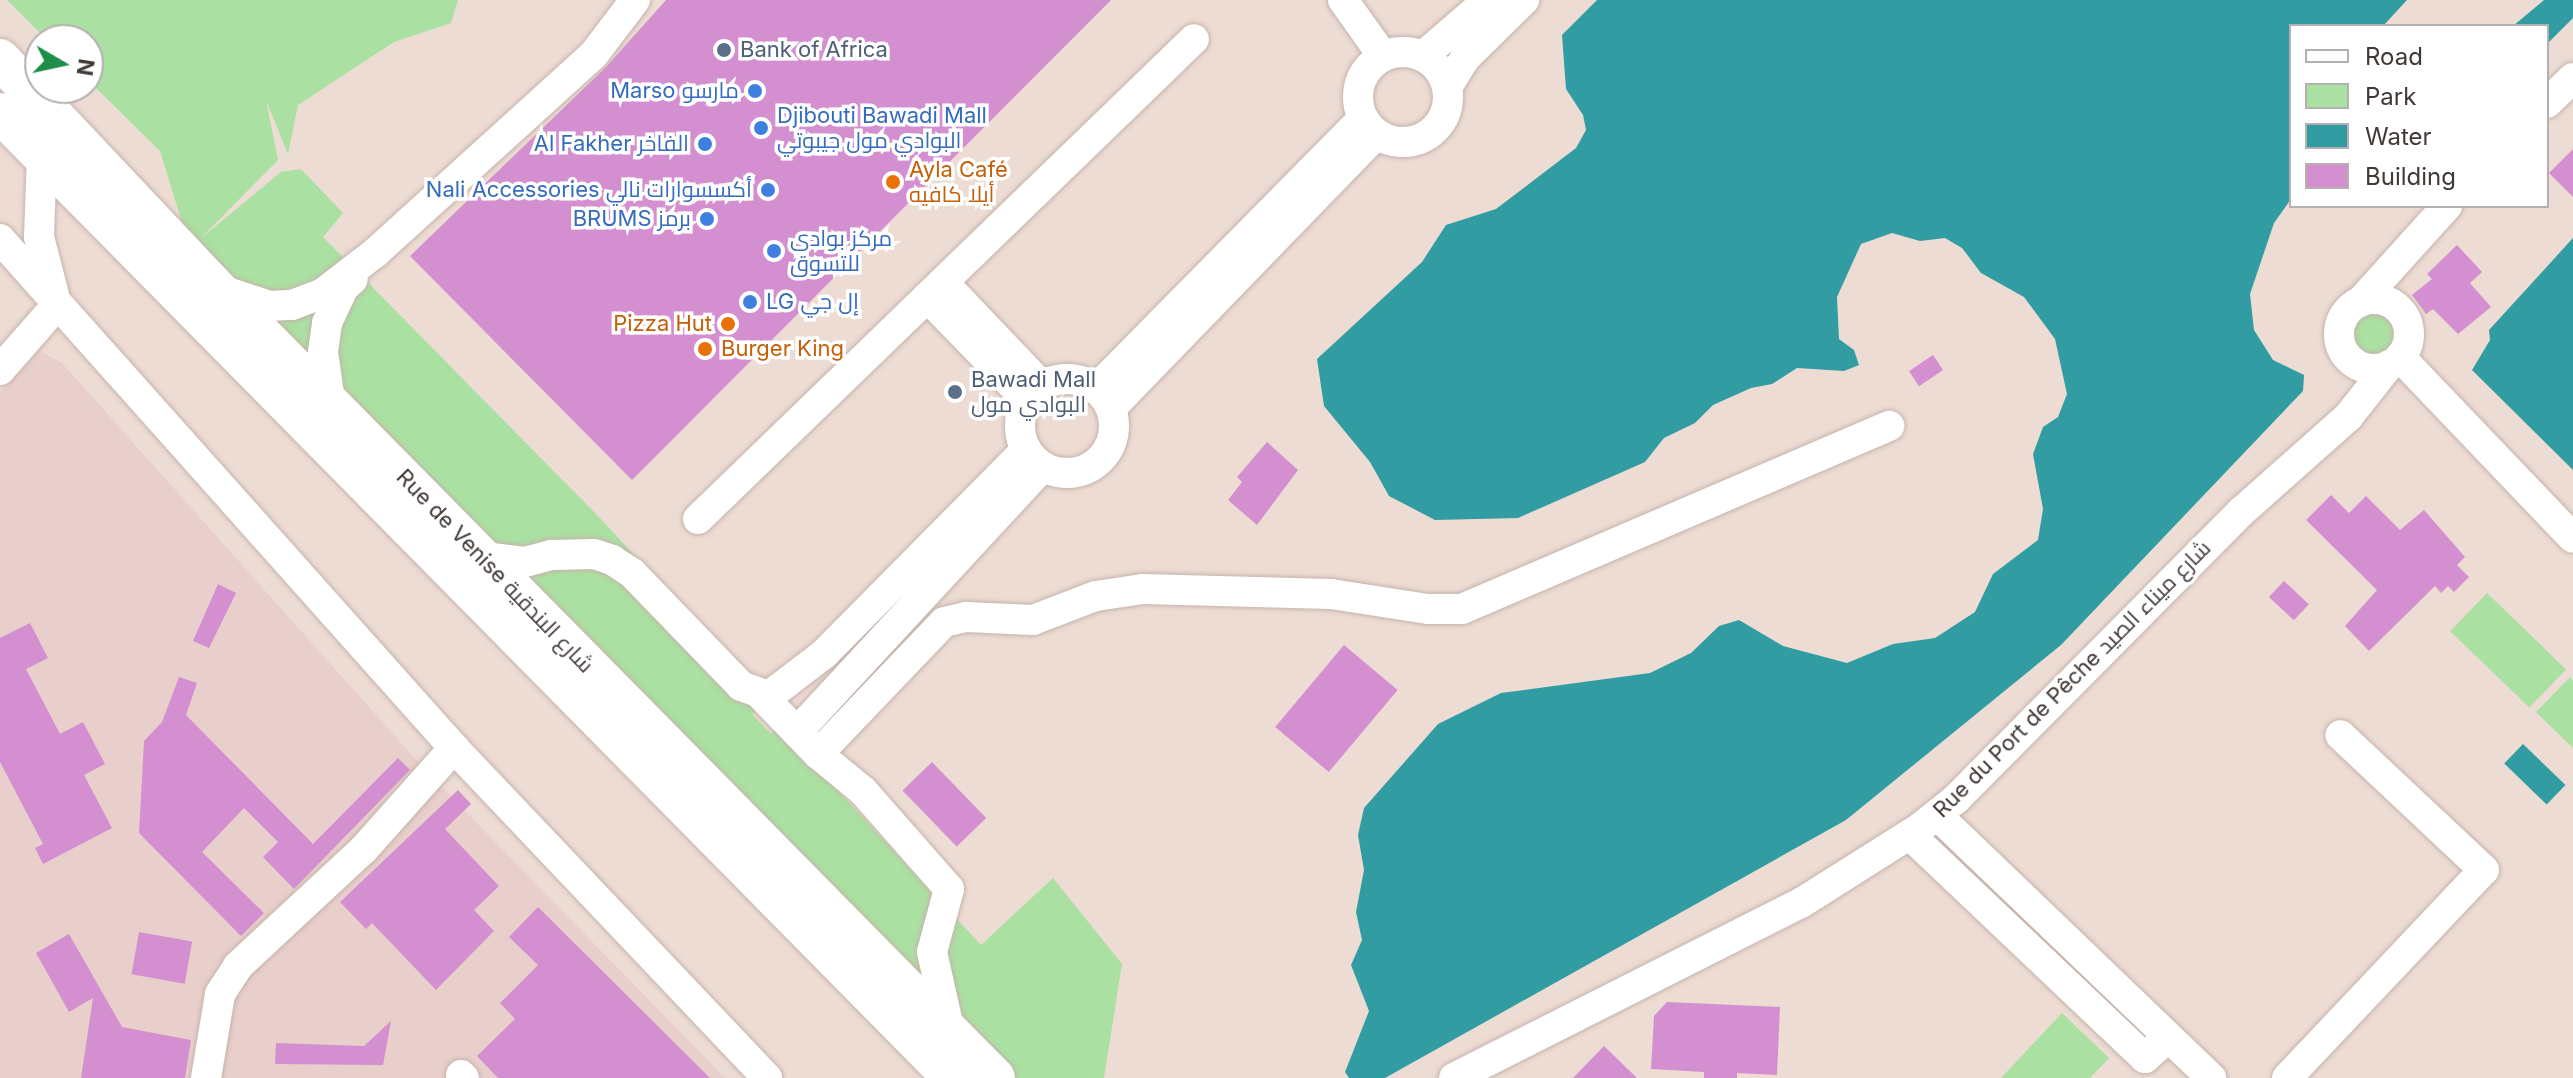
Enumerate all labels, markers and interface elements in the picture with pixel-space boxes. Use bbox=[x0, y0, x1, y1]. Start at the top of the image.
north arrow bbox=[24, 24, 104, 104]
legend bbox=[2289, 24, 2549, 208]
place label: Bank of Africa bbox=[740, 37, 888, 63]
marker: Bank of Africa bbox=[715, 41, 733, 59]
text: Road bbox=[2365, 42, 2423, 71]
text: N bbox=[72, 57, 100, 78]
place label: Marso مارسو bbox=[610, 78, 739, 104]
marker: Marso مارسو bbox=[746, 82, 764, 100]
text: Park bbox=[2365, 82, 2416, 111]
place label: Djibouti Bawadi Mall البوادي مول جيبوتي bbox=[777, 102, 987, 154]
marker: Djibouti Bawadi Mall البوادي مول جيبوتي bbox=[752, 119, 770, 137]
text: Water bbox=[2365, 122, 2432, 151]
place label: Al Fakher الفاخر bbox=[534, 131, 689, 157]
marker: Al Fakher الفاخر bbox=[696, 135, 714, 153]
place label: Ayla Café أيلا كافيه bbox=[909, 156, 1008, 208]
text: Building bbox=[2365, 162, 2456, 191]
marker: Ayla Café أيلا كافيه bbox=[884, 173, 902, 191]
place label: Nali Accessories أكسسوارات نالي bbox=[426, 177, 752, 203]
marker: Nali Accessories أكسسوارات نالي bbox=[759, 181, 777, 199]
place label: BRUMS برمز bbox=[573, 206, 691, 232]
marker: BRUMS برمز bbox=[698, 210, 716, 228]
place label: مركز بوادي للتسوق bbox=[790, 225, 892, 276]
marker: مركز بوادي للتسوق bbox=[765, 242, 783, 260]
place label: LG إل جي bbox=[766, 289, 859, 315]
marker: LG إل جي bbox=[741, 293, 759, 311]
place label: Pizza Hut bbox=[613, 311, 712, 337]
marker: Pizza Hut bbox=[719, 315, 737, 333]
place label: Burger King bbox=[721, 336, 844, 362]
marker: Burger King bbox=[696, 340, 714, 358]
place label: Bawadi Mall البوادي مول bbox=[971, 366, 1096, 418]
marker: Bawadi Mall البوادي مول bbox=[946, 383, 964, 401]
street label: Rue de Venise شارع البندقية bbox=[391, 464, 599, 678]
street label: Rue du Port de Pêche شارع ميناء الصيد bbox=[1928, 535, 2216, 823]

